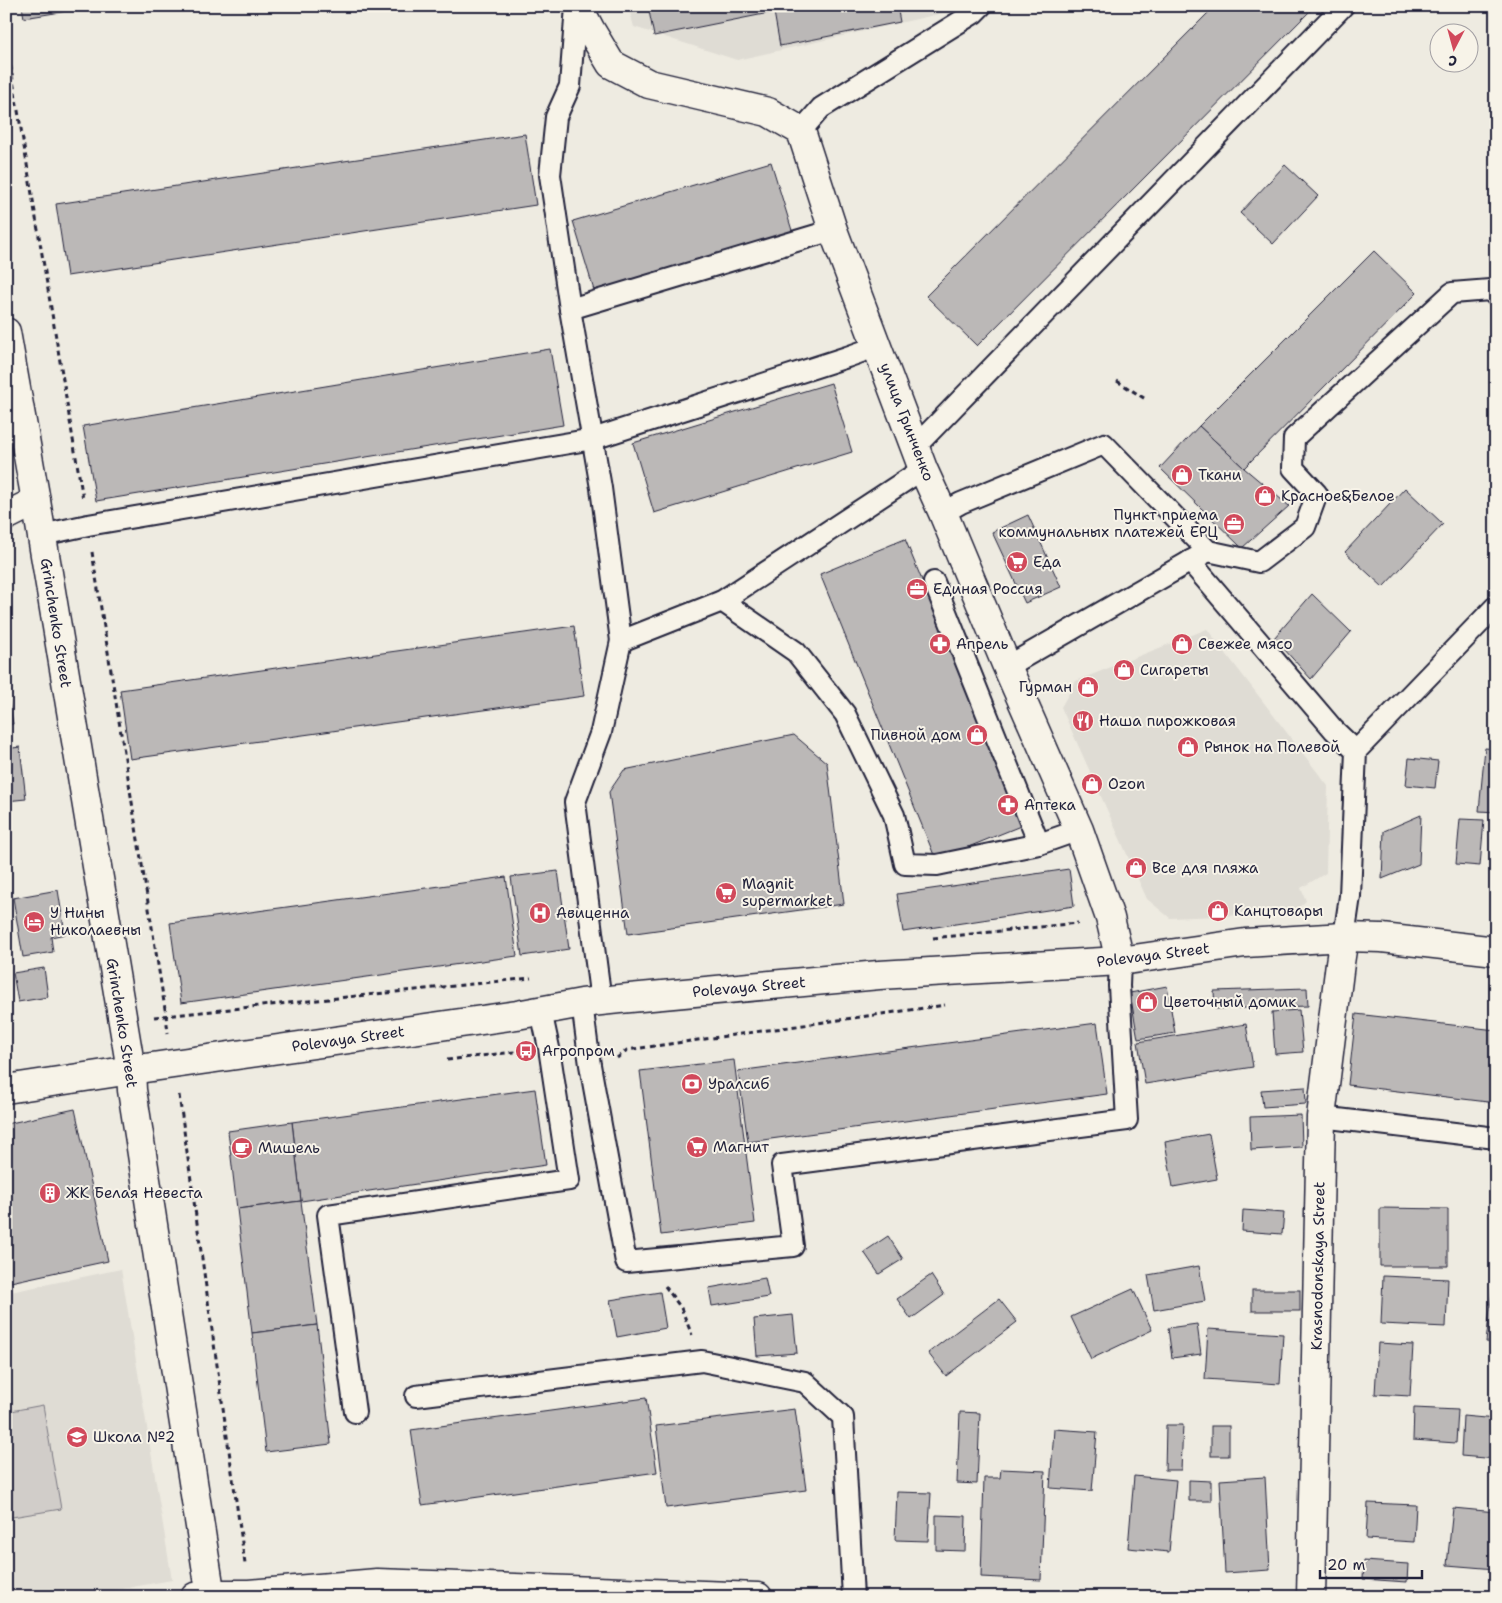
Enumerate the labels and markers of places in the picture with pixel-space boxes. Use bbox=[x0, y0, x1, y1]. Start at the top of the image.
shop icon: Ткани bbox=[1170, 463, 1194, 487]
place label: Ткани bbox=[1198, 465, 1242, 485]
shop icon: Красное&Белое bbox=[1253, 484, 1277, 508]
place label: Красное&Белое bbox=[1281, 486, 1395, 506]
place label: Пункт приема коммунальных платежей ЕРЦ bbox=[999, 505, 1219, 542]
office icon: Пункт приема коммунальных платежей ЕРЦ bbox=[1222, 512, 1246, 536]
supermarket icon: Еда bbox=[1005, 550, 1029, 574]
place label: Еда bbox=[1033, 552, 1062, 572]
office icon: Единая Россия bbox=[905, 577, 929, 601]
place label: Единая Россия bbox=[933, 579, 1043, 599]
pharmacy icon: Апрель bbox=[928, 632, 952, 656]
shop icon: Свежее мясо bbox=[1170, 632, 1194, 656]
place label: Апрель bbox=[956, 634, 1009, 654]
place label: Свежее мясо bbox=[1198, 634, 1293, 654]
shop icon: Сигареты bbox=[1112, 658, 1136, 682]
place label: Сигареты bbox=[1140, 660, 1209, 680]
shop icon: Гурман bbox=[1076, 675, 1100, 699]
place label: Гурман bbox=[1019, 677, 1072, 697]
restaurant icon: Наша пирожковая bbox=[1071, 709, 1095, 733]
place label: Наша пирожковая bbox=[1099, 711, 1236, 731]
shop icon: Пивной дом bbox=[965, 723, 989, 747]
place label: Пивной дом bbox=[871, 725, 961, 745]
shop icon: Рынок на Полевой bbox=[1176, 735, 1200, 759]
place label: Рынок на Полевой bbox=[1204, 737, 1340, 757]
shop icon: Ozon bbox=[1080, 772, 1104, 796]
place label: Ozon bbox=[1108, 774, 1145, 794]
pharmacy icon: Аптека bbox=[996, 793, 1020, 817]
place label: Аптека bbox=[1024, 795, 1077, 815]
shop icon: Все для пляжа bbox=[1124, 856, 1148, 880]
place label: Все для пляжа bbox=[1152, 858, 1259, 878]
place label: Magnit supermarket bbox=[742, 874, 833, 911]
supermarket icon: Magnit supermarket bbox=[714, 881, 738, 905]
shop icon: Канцтовары bbox=[1206, 899, 1230, 923]
hospital icon: Авиценна bbox=[528, 901, 552, 925]
place label: Канцтовары bbox=[1234, 901, 1323, 921]
place label: У Нины Николаевны bbox=[50, 903, 141, 940]
place label: Авиценна bbox=[556, 903, 630, 923]
hotel icon: У Нины Николаевны bbox=[22, 910, 46, 934]
shop icon: Цветочный домик bbox=[1135, 990, 1159, 1014]
place label: Цветочный домик bbox=[1163, 992, 1296, 1012]
bus stop icon: Агропром bbox=[514, 1039, 538, 1063]
place label: Агропром bbox=[542, 1041, 615, 1061]
bank icon: Уралсиб bbox=[680, 1072, 704, 1096]
place label: Уралсиб bbox=[708, 1074, 769, 1094]
supermarket icon: Магнит bbox=[685, 1135, 709, 1159]
cafe icon: Мишель bbox=[230, 1136, 254, 1160]
place label: Магнит bbox=[713, 1137, 769, 1157]
place label: Мишель bbox=[258, 1138, 320, 1158]
building icon: ЖК Белая Невеста bbox=[38, 1181, 62, 1205]
place label: ЖК Белая Невеста bbox=[66, 1183, 203, 1203]
school or university icon: Школа №2 bbox=[65, 1425, 89, 1449]
place label: Школа №2 bbox=[93, 1427, 175, 1447]

